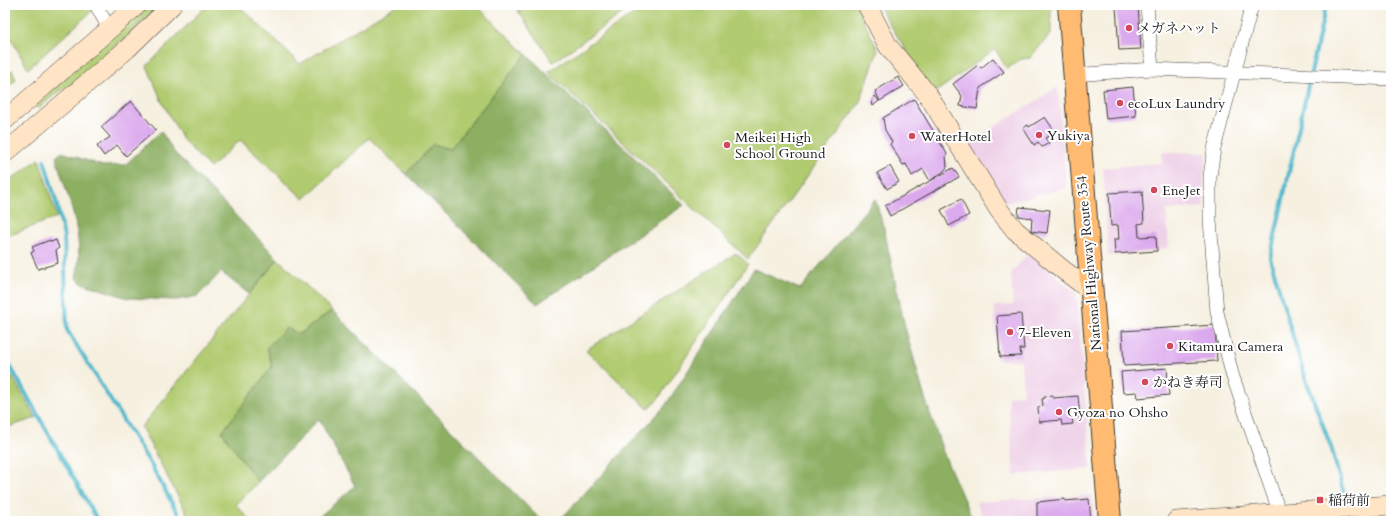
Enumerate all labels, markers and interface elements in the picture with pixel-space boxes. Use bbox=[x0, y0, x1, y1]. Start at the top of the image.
place label: メガネハット bbox=[1137, 19, 1221, 38]
marker: メガネハット bbox=[1124, 23, 1134, 33]
place label: ecoLux Laundry bbox=[1128, 94, 1226, 113]
marker: ecoLux Laundry bbox=[1115, 98, 1125, 108]
place label: Yukiya bbox=[1047, 126, 1090, 145]
place label: WaterHotel bbox=[919, 127, 991, 146]
place label: Meikei High School Ground bbox=[735, 128, 826, 163]
marker: Yukiya bbox=[1034, 130, 1044, 140]
marker: WaterHotel bbox=[907, 131, 917, 141]
marker: Meikei High School Ground bbox=[722, 140, 732, 150]
street label: National Highway Route 354 bbox=[1072, 175, 1106, 351]
place label: EneJet bbox=[1162, 181, 1201, 200]
marker: EneJet bbox=[1149, 185, 1159, 195]
place label: 7-Eleven bbox=[1018, 323, 1071, 342]
marker: 7-Eleven bbox=[1005, 327, 1015, 337]
place label: Kitamura Camera bbox=[1178, 337, 1283, 356]
marker: Kitamura Camera bbox=[1165, 341, 1175, 351]
place label: かねき寿司 bbox=[1153, 373, 1223, 392]
marker: かねき寿司 bbox=[1140, 377, 1150, 387]
place label: Gyoza no Ohsho bbox=[1067, 403, 1169, 422]
marker: Gyoza no Ohsho bbox=[1054, 407, 1064, 417]
place label: 稲荷前 bbox=[1328, 491, 1370, 510]
marker: 稲荷前 bbox=[1315, 495, 1325, 505]

